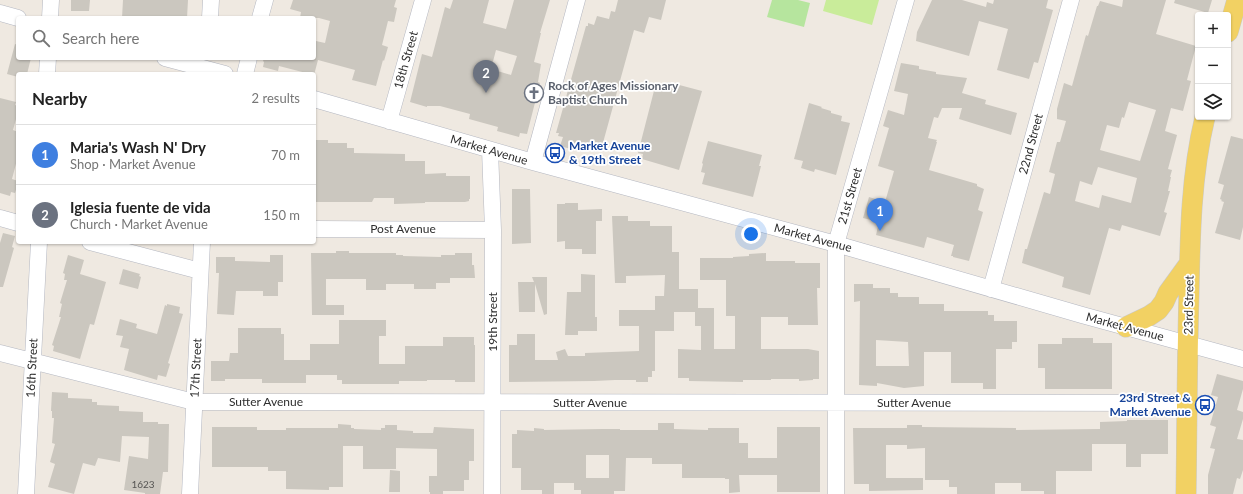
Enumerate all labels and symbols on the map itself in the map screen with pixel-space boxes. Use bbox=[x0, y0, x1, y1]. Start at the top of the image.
street label: 18th Street bbox=[390, 28, 421, 91]
pin: 2 bbox=[473, 60, 499, 93]
place label: Rock of Ages Missionary Baptist Church bbox=[548, 78, 679, 107]
church icon: Rock of Ages Missionary Baptist Church bbox=[523, 82, 545, 104]
street label: 22nd Street bbox=[1015, 111, 1046, 176]
street label: Market Avenue bbox=[449, 131, 530, 168]
place label: Market Avenue & 19th Street bbox=[569, 138, 651, 167]
bus stop icon: Market Avenue & 19th Street bbox=[544, 142, 566, 164]
street label: 21st Street bbox=[834, 165, 865, 226]
pin: 1 bbox=[867, 198, 893, 231]
street label: Market Avenue bbox=[773, 220, 854, 255]
street label: Post Avenue bbox=[370, 221, 436, 236]
your location bbox=[741, 224, 761, 244]
street label: 23rd Street bbox=[1180, 274, 1197, 335]
street label: 19th Street bbox=[485, 292, 500, 352]
street label: Market Avenue bbox=[1085, 309, 1166, 344]
street label: 16th Street bbox=[22, 337, 41, 398]
street label: 17th Street bbox=[186, 337, 205, 398]
place label: 23rd Street & Market Avenue bbox=[1109, 390, 1192, 419]
street label: Sutter Avenue bbox=[229, 394, 303, 409]
bus stop icon: 23rd Street & Market Avenue bbox=[1194, 394, 1216, 416]
street label: Sutter Avenue bbox=[553, 395, 627, 410]
street label: Sutter Avenue bbox=[877, 395, 951, 410]
house number: 1623 bbox=[131, 478, 155, 490]

